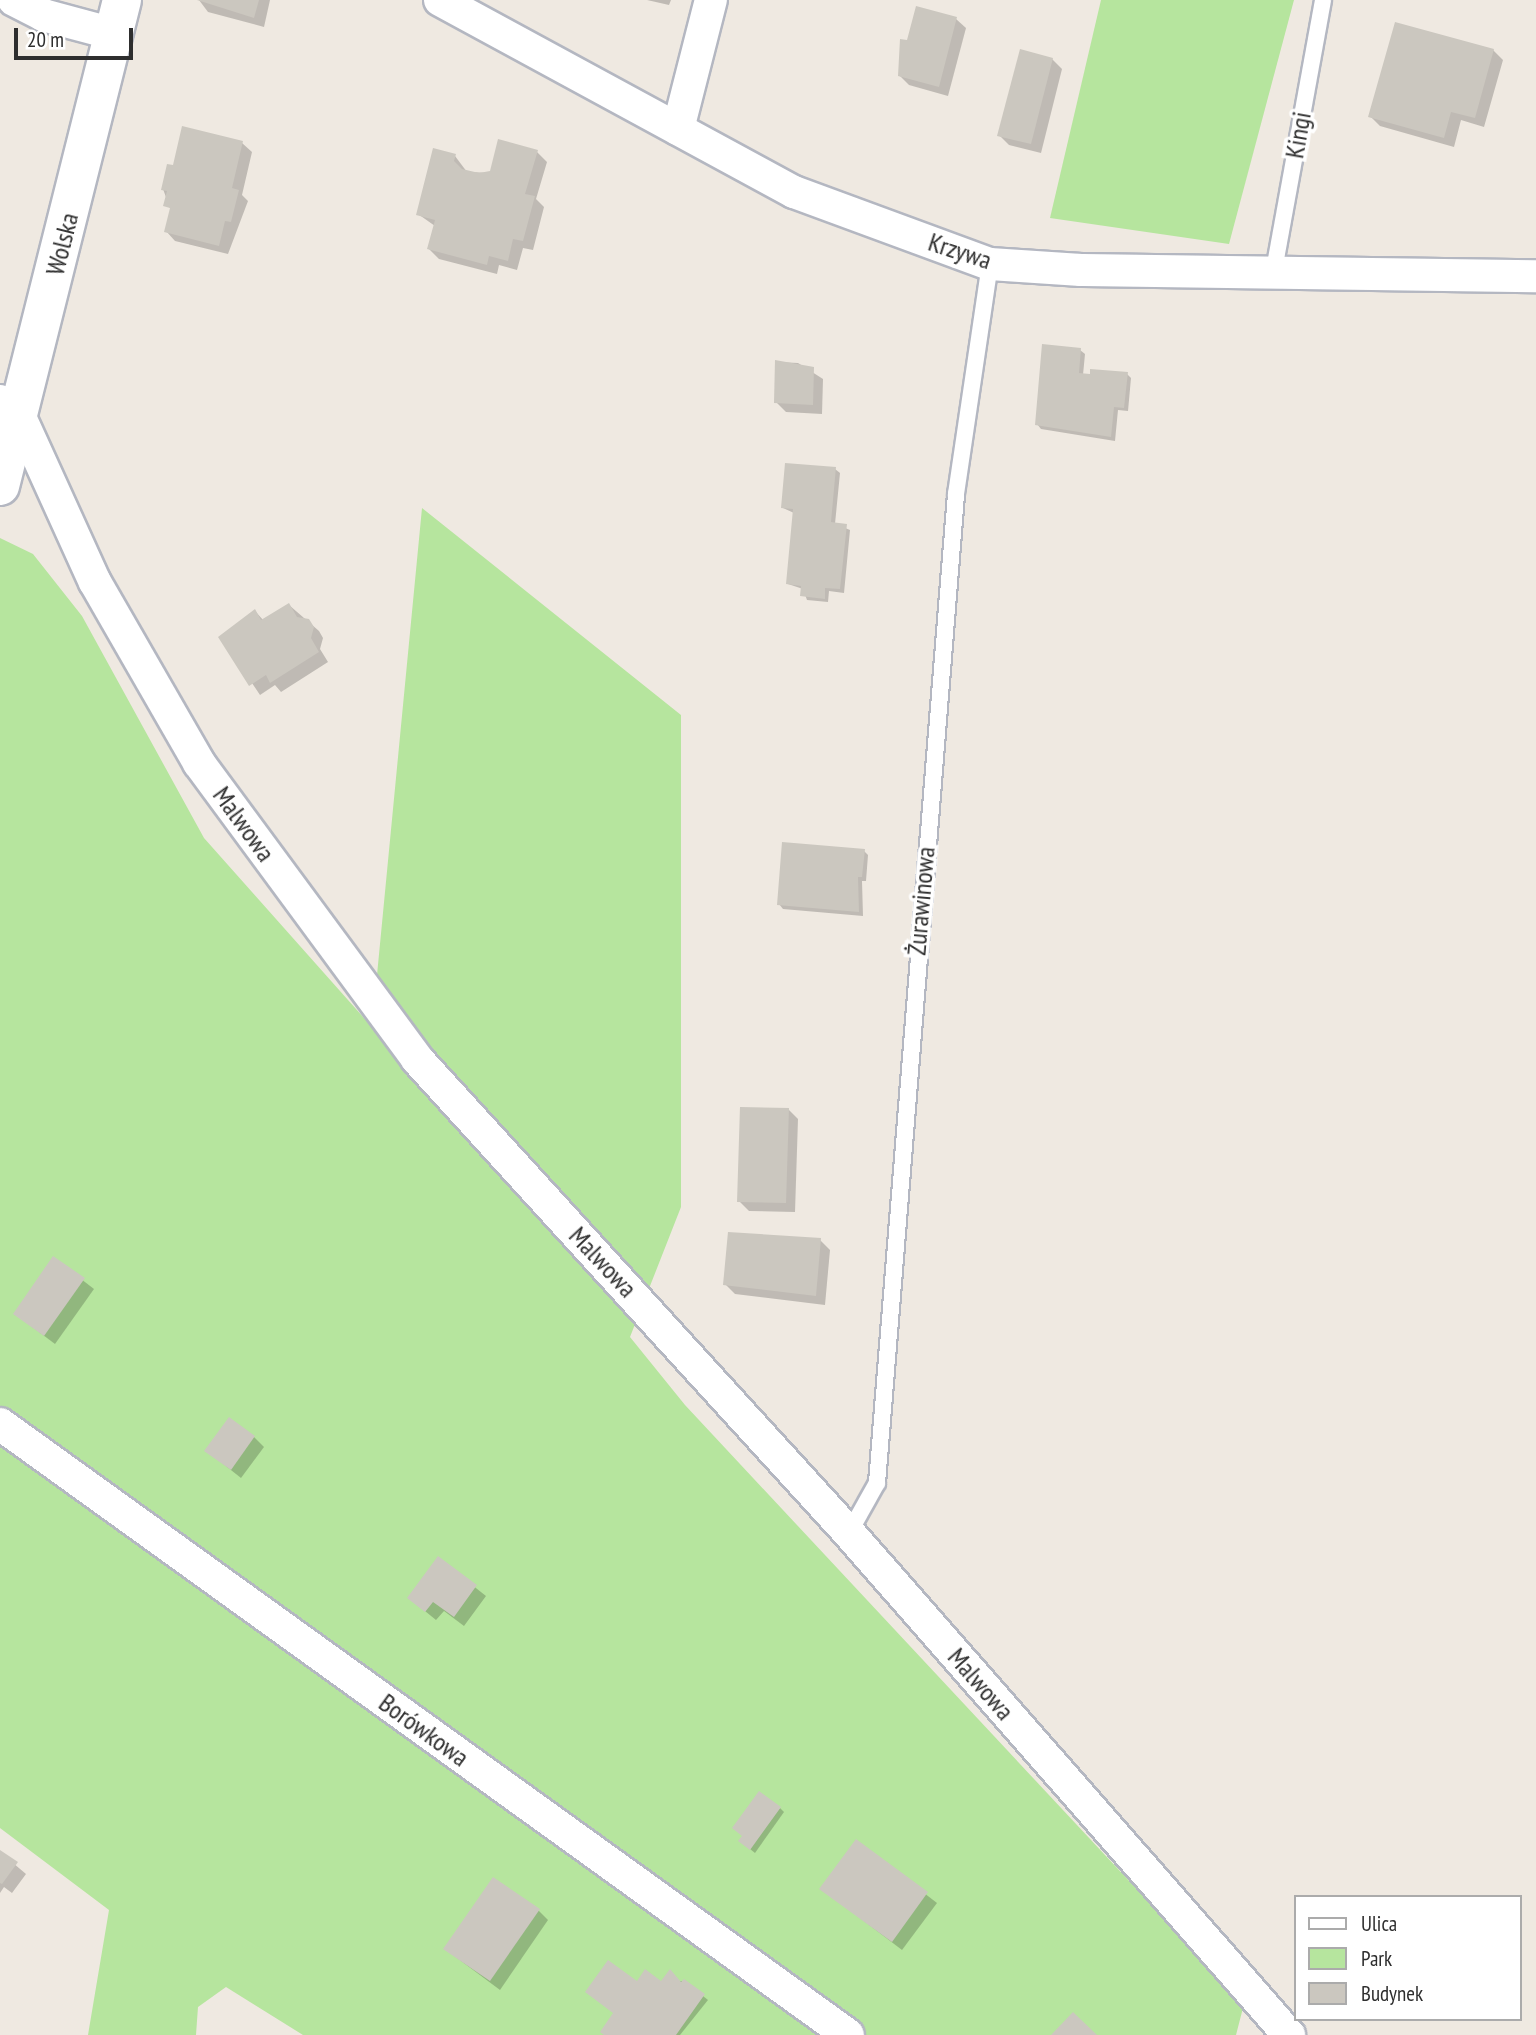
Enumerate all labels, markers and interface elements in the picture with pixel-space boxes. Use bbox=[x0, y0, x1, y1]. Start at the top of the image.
scale bar bbox=[18, 14, 136, 58]
text: 20 m bbox=[27, 26, 64, 53]
street label: Kingi bbox=[1279, 109, 1317, 161]
street label: Wolska bbox=[39, 210, 85, 278]
street label: Krzywa bbox=[925, 226, 995, 276]
street label: Malwowa bbox=[206, 781, 282, 867]
street label: Żurawinowa bbox=[901, 845, 941, 957]
street label: Malwowa bbox=[563, 1220, 643, 1304]
street label: Malwowa bbox=[941, 1642, 1021, 1726]
street label: Borówkowa bbox=[373, 1687, 475, 1773]
legend bbox=[1294, 1895, 1522, 2021]
text: Ulica bbox=[1361, 1910, 1397, 1937]
text: Park bbox=[1361, 1945, 1392, 1972]
text: Budynek bbox=[1361, 1980, 1423, 2007]

